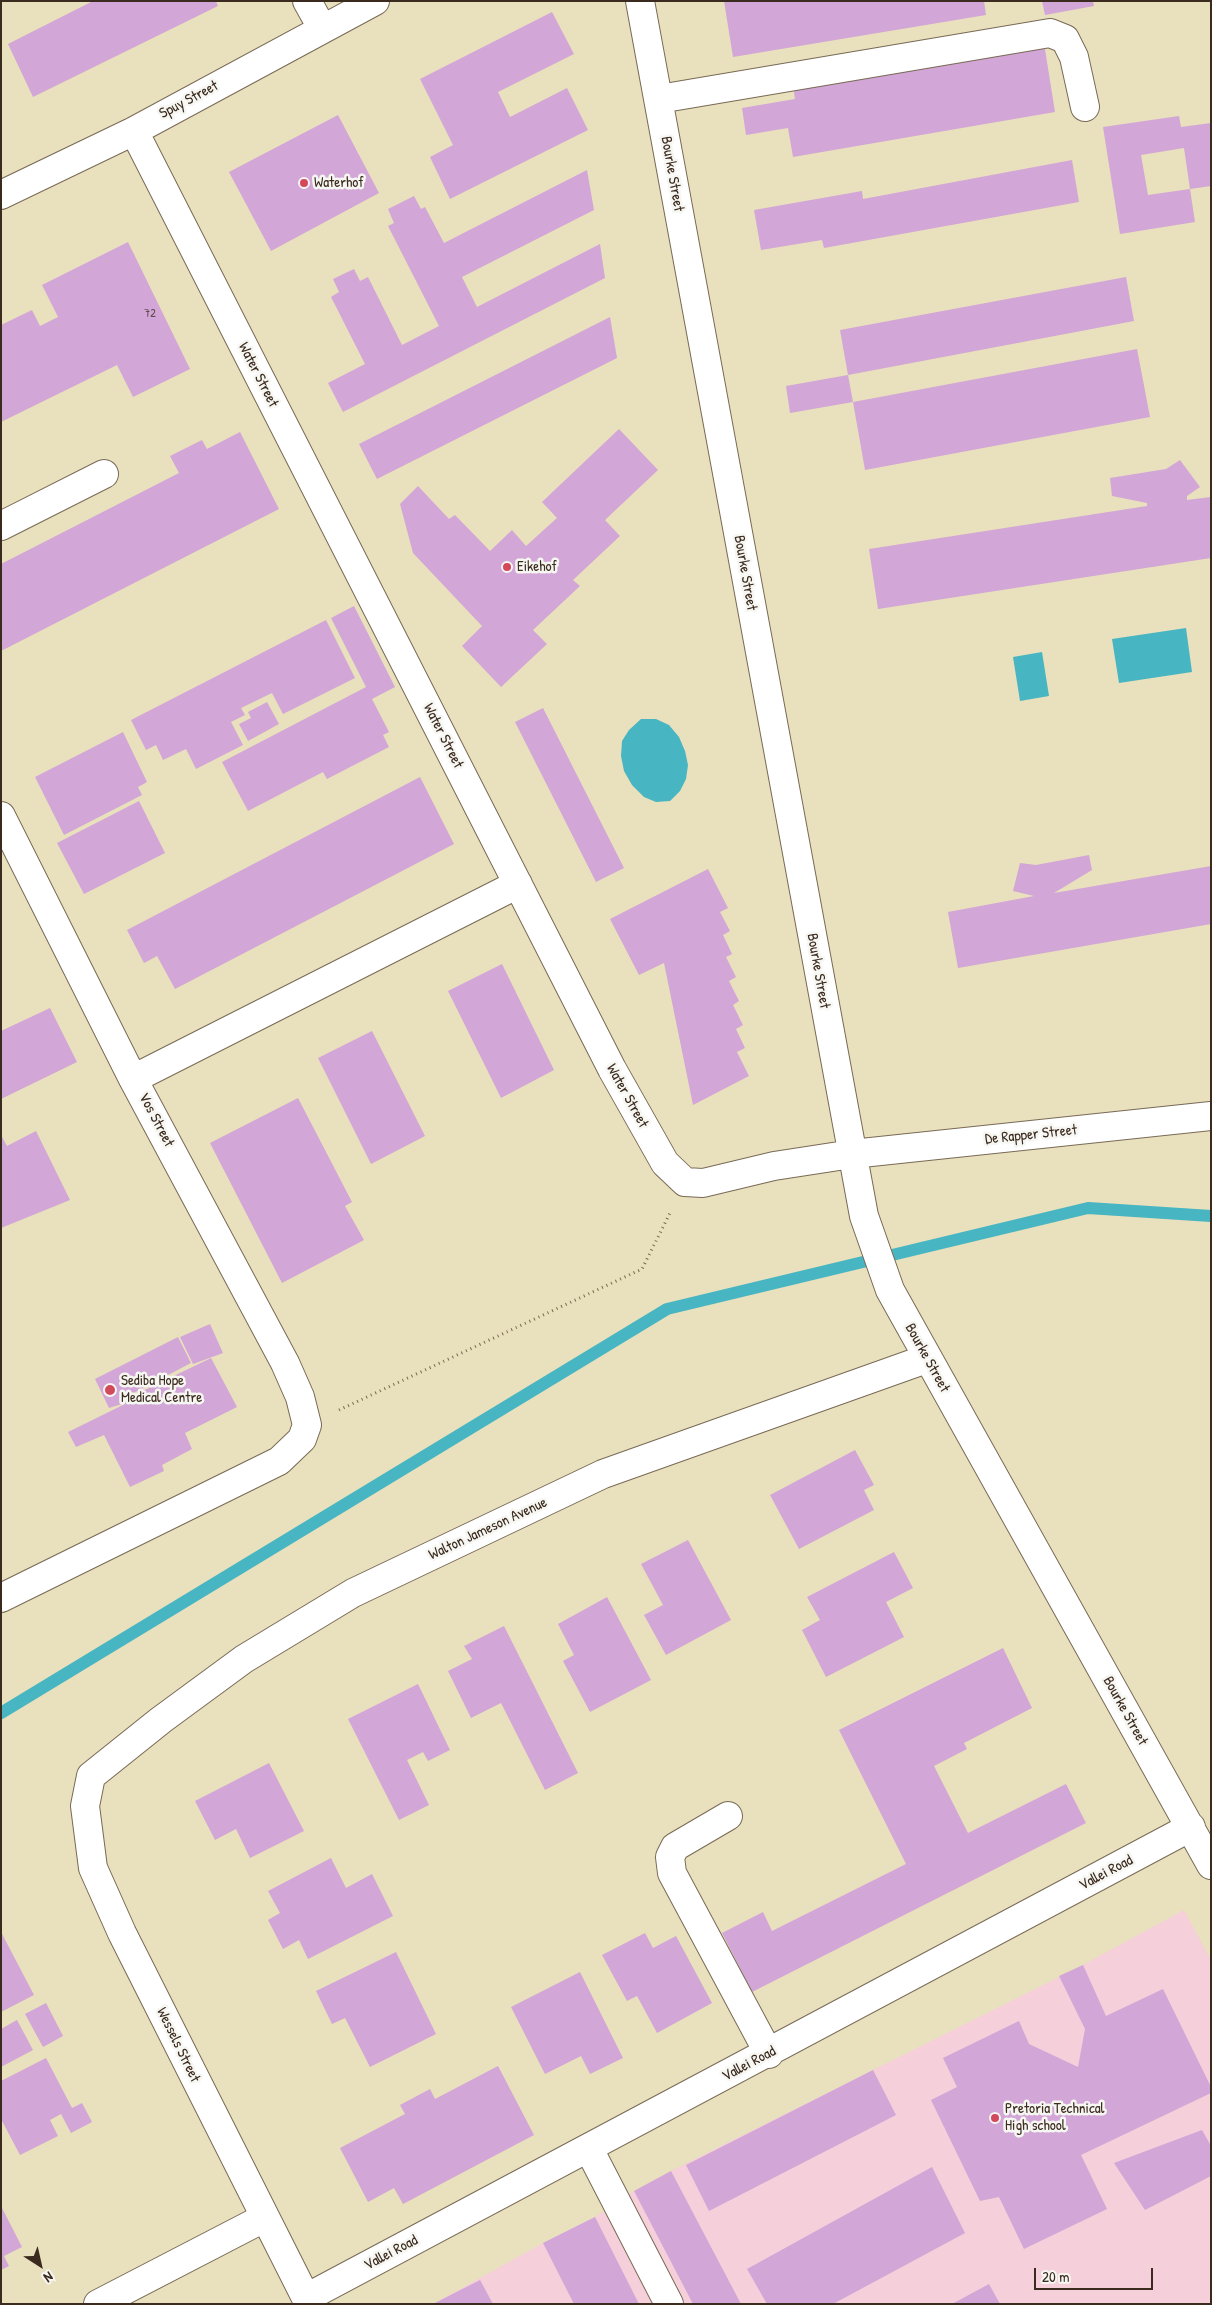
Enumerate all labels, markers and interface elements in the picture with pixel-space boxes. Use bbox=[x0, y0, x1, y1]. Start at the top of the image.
street label: Spuy Street bbox=[157, 77, 221, 123]
street label: Bourke Street bbox=[657, 135, 687, 213]
place label: Waterhof bbox=[314, 174, 364, 192]
marker: Waterhof bbox=[298, 177, 310, 189]
house number: 72 bbox=[144, 307, 156, 321]
street label: Water Street bbox=[234, 340, 282, 410]
street label: Bourke Street bbox=[730, 534, 760, 612]
place label: Eikehof bbox=[517, 558, 557, 576]
marker: Eikehof bbox=[501, 561, 513, 573]
street label: Water Street bbox=[419, 701, 467, 771]
street label: Bourke Street bbox=[803, 932, 833, 1010]
street label: Water Street bbox=[602, 1061, 652, 1131]
street label: Vos Street bbox=[134, 1090, 178, 1150]
street label: De Rapper Street bbox=[984, 1121, 1078, 1149]
street label: Bourke Street bbox=[901, 1320, 953, 1396]
place label: Sediba Hope Medical Centre bbox=[121, 1372, 202, 1407]
marker: Sediba Hope Medical Centre bbox=[103, 1383, 117, 1397]
street label: Walton Jameson Avenue bbox=[426, 1494, 550, 1564]
street label: Bourke Street bbox=[1099, 1673, 1151, 1749]
street label: Vallei Road bbox=[1076, 1851, 1136, 1895]
street label: Wessels Street bbox=[152, 2005, 204, 2085]
street label: Vallei Road bbox=[719, 2042, 779, 2086]
place label: Pretoria Technical High school bbox=[1005, 2100, 1105, 2135]
marker: Pretoria Technical High school bbox=[989, 2112, 1001, 2124]
street label: Vallei Road bbox=[361, 2231, 421, 2275]
north arrow bbox=[15, 2240, 65, 2290]
scale bar bbox=[1037, 2258, 1156, 2290]
text: 20 m bbox=[1042, 2266, 1069, 2287]
text: N bbox=[40, 2268, 57, 2288]

